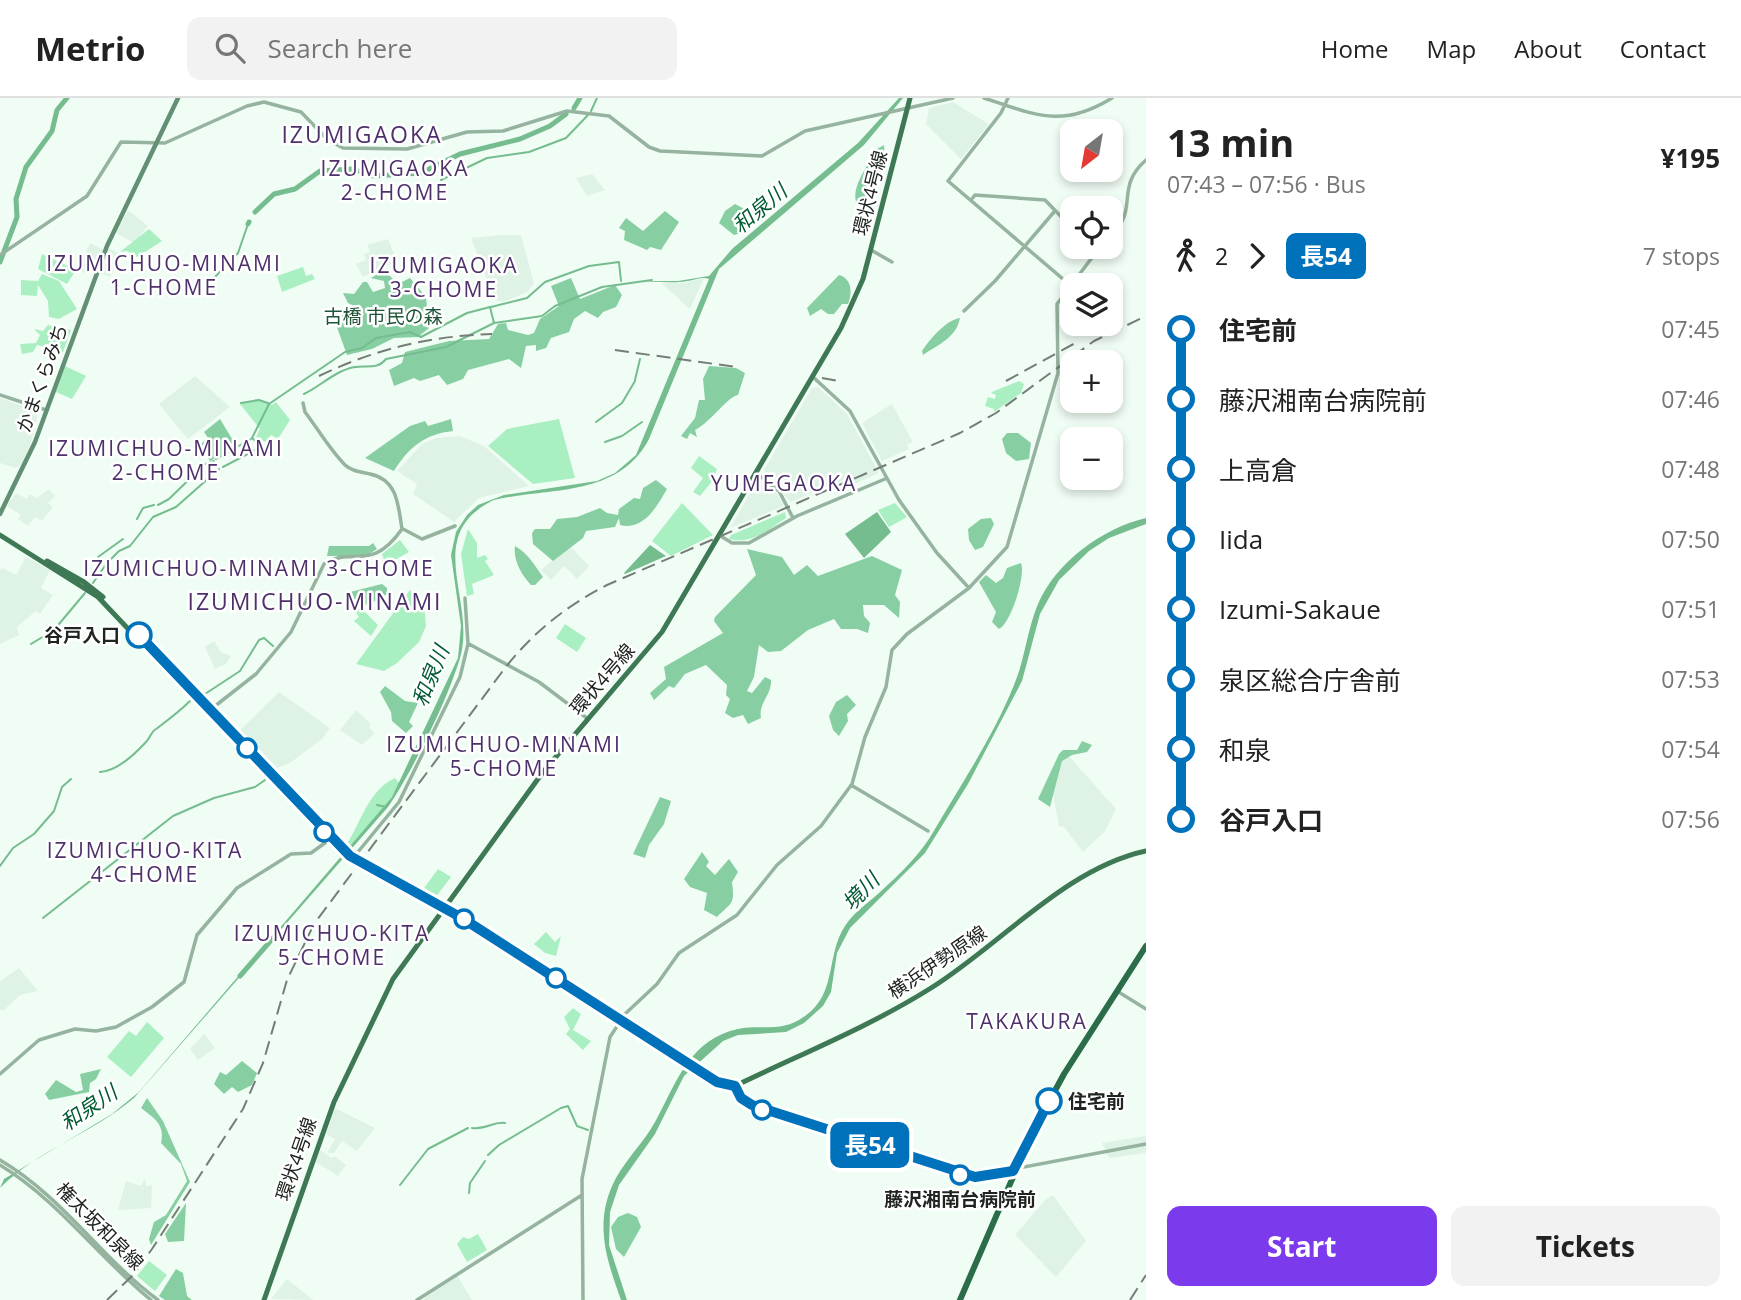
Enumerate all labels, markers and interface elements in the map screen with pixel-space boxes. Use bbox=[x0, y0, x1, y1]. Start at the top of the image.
search box bbox=[187, 17, 677, 80]
text: Metrio bbox=[35, 26, 145, 71]
icon: search bbox=[211, 29, 249, 67]
text: Search here bbox=[267, 30, 412, 66]
text: Home bbox=[1321, 32, 1389, 65]
text: Map bbox=[1427, 32, 1476, 65]
text: About bbox=[1514, 32, 1582, 65]
text: Contact bbox=[1620, 32, 1706, 65]
text: 13 min bbox=[1167, 116, 1294, 168]
district label: IZUMIGAOKA bbox=[281, 118, 443, 150]
north arrow bbox=[1060, 119, 1124, 182]
map controls bbox=[1060, 119, 1123, 490]
text: ¥195 bbox=[1661, 140, 1720, 176]
street label: 環状4号線 bbox=[847, 148, 893, 238]
district label: IZUMIGAOKA 2-CHOME bbox=[321, 154, 469, 206]
text: 07:43 – 07:56 · Bus bbox=[1167, 168, 1366, 200]
water label: 和泉川 bbox=[726, 176, 794, 239]
button: locate bbox=[1060, 196, 1123, 259]
icon: walk bbox=[1167, 237, 1205, 275]
icon: forward bbox=[1238, 237, 1276, 275]
text: 長54 bbox=[1300, 239, 1352, 272]
text: 2 bbox=[1215, 240, 1228, 272]
text: 7 stops bbox=[1643, 240, 1720, 272]
district label: IZUMICHUO-MINAMI 1-CHOME bbox=[46, 249, 282, 301]
district label: IZUMIGAOKA 3-CHOME bbox=[370, 251, 518, 303]
button: layers bbox=[1060, 273, 1123, 336]
park label: 古橋 市民の森 bbox=[324, 303, 442, 329]
text: 住宅前 bbox=[1219, 312, 1297, 348]
text: 07:45 bbox=[1661, 313, 1720, 345]
street label: かまくらみち bbox=[10, 320, 74, 436]
button: + bbox=[1060, 350, 1123, 413]
text: 藤沢湘南台病院前 bbox=[1219, 382, 1427, 418]
text: 07:46 bbox=[1661, 383, 1720, 415]
button: − bbox=[1060, 427, 1123, 490]
district label: IZUMICHUO-MINAMI 2-CHOME bbox=[48, 434, 284, 486]
text: 上高倉 bbox=[1219, 452, 1297, 488]
text: 07:48 bbox=[1661, 453, 1720, 485]
district label: YUMEGAOKA bbox=[711, 469, 857, 497]
text: Iida bbox=[1219, 521, 1263, 557]
text: 07:50 bbox=[1661, 523, 1720, 555]
district label: IZUMICHUO-MINAMI 3-CHOME bbox=[83, 554, 435, 582]
district label: IZUMICHUO-MINAMI bbox=[187, 585, 443, 617]
text: Izumi-Sakaue bbox=[1219, 591, 1381, 627]
text: 07:51 bbox=[1661, 593, 1720, 625]
place label: 谷戸入口 bbox=[44, 622, 120, 648]
marker: 谷戸入口 bbox=[126, 622, 152, 648]
street label: 環状4号線 bbox=[564, 638, 640, 720]
water label: 和泉川 bbox=[405, 639, 456, 710]
text: 泉区総合庁舎前 bbox=[1219, 662, 1401, 698]
text: 07:53 bbox=[1661, 663, 1720, 695]
district label: IZUMICHUO-MINAMI 5-CHOME bbox=[386, 730, 622, 782]
text: 和泉 bbox=[1219, 732, 1271, 768]
text: 07:54 bbox=[1661, 733, 1720, 765]
unlabelled marker bbox=[237, 738, 257, 758]
text: 谷戸入口 bbox=[1219, 802, 1323, 838]
text: 07:56 bbox=[1661, 803, 1720, 835]
unlabelled marker bbox=[314, 822, 334, 842]
district label: IZUMICHUO-KITA 4-CHOME bbox=[47, 836, 243, 888]
water label: 境川 bbox=[836, 865, 886, 916]
unlabelled marker bbox=[454, 909, 474, 929]
district label: IZUMICHUO-KITA 5-CHOME bbox=[234, 919, 430, 971]
street label: 横浜伊勢原線 bbox=[882, 919, 992, 1005]
unlabelled marker bbox=[546, 968, 566, 988]
district label: TAKAKURA bbox=[966, 1007, 1088, 1035]
water label: 和泉川 bbox=[54, 1077, 124, 1136]
marker: 住宅前 bbox=[1036, 1088, 1062, 1114]
place label: 住宅前 bbox=[1068, 1088, 1125, 1114]
unlabelled marker bbox=[752, 1100, 772, 1120]
street label: 環状4号線 bbox=[270, 1114, 322, 1204]
line badge: 長54 bbox=[830, 1122, 910, 1168]
text: 長54 bbox=[844, 1128, 896, 1161]
marker: 藤沢湘南台病院前 bbox=[950, 1165, 970, 1185]
street label: 権太坂和泉線 bbox=[50, 1176, 150, 1276]
place label: 藤沢湘南台病院前 bbox=[884, 1186, 1036, 1212]
button: Start bbox=[1167, 1206, 1437, 1286]
button: Tickets bbox=[1451, 1206, 1720, 1286]

